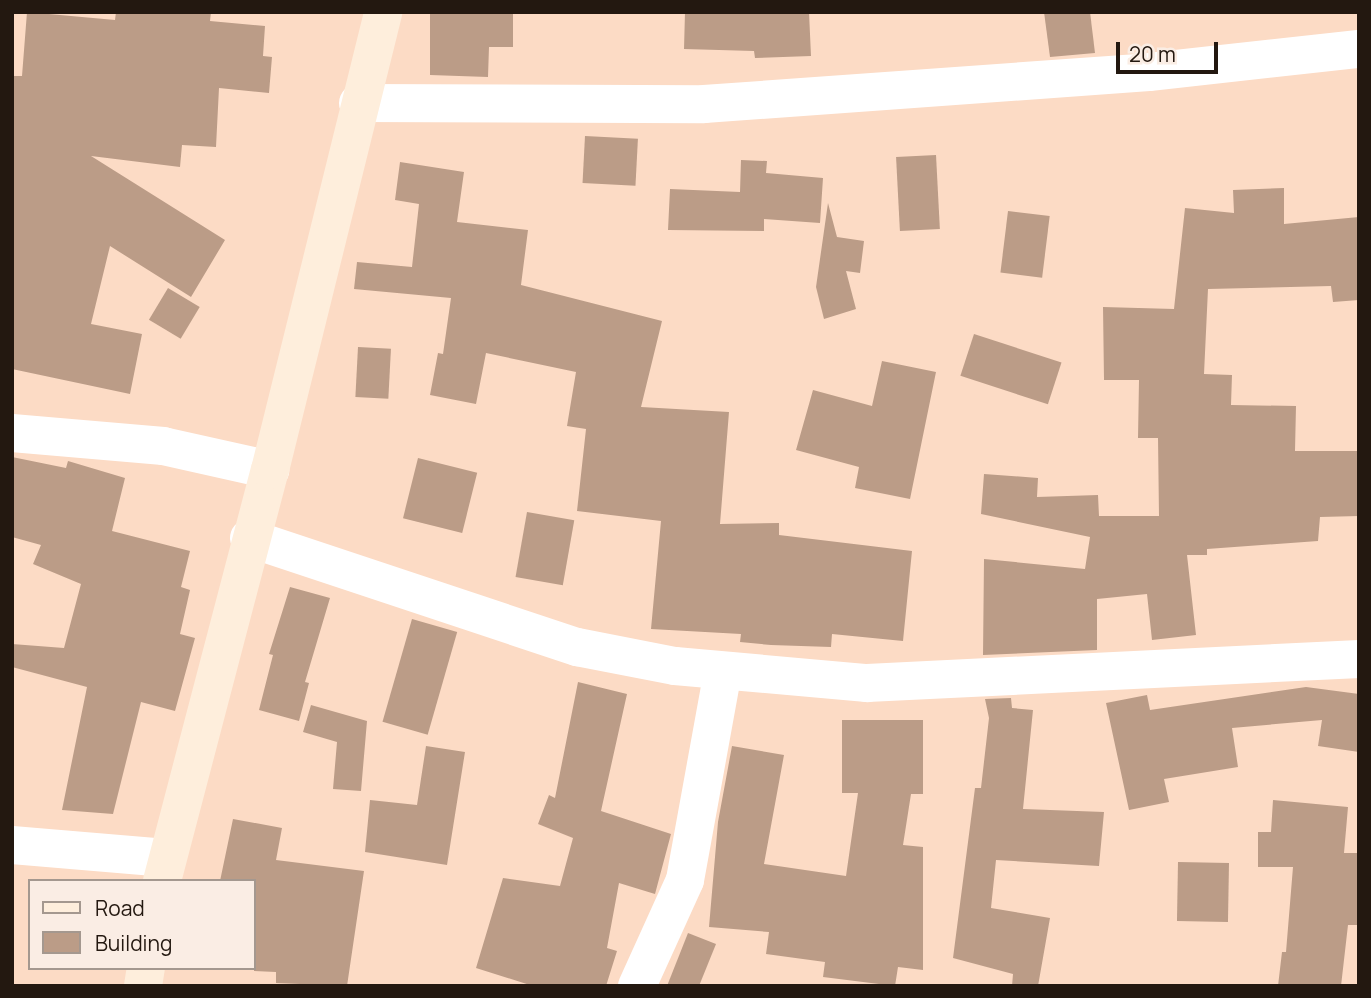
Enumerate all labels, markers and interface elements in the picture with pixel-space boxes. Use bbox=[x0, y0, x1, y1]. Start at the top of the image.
scale bar bbox=[1119, 28, 1220, 72]
text: 20 m bbox=[1129, 40, 1176, 68]
legend bbox=[28, 879, 256, 970]
text: Road bbox=[95, 894, 145, 922]
text: Building bbox=[95, 929, 172, 957]

